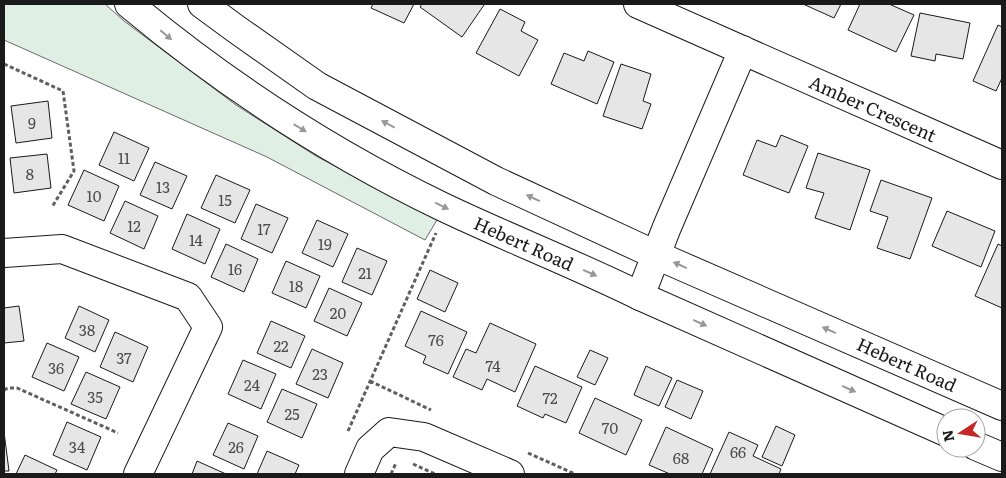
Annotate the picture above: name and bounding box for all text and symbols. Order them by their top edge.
one-way arrow [160,29,172,41]
street label: Amber Crescent [805,68,942,148]
house number: 9 [28,111,36,134]
one-way arrow [381,120,395,128]
one-way arrow [293,123,306,132]
house number: 11 [118,146,130,169]
house number: 8 [26,162,34,185]
house number: 13 [156,175,170,198]
house number: 10 [87,184,102,207]
house number: 15 [218,188,232,211]
one-way arrow [526,194,540,202]
one-way arrow [435,202,449,210]
street label: Hebert Road [470,209,578,277]
house number: 12 [127,214,141,237]
house number: 17 [257,217,271,240]
house number: 14 [189,228,203,251]
house number: 19 [318,232,332,255]
house number: 16 [228,257,242,280]
house number: 21 [358,261,372,284]
one-way arrow [673,261,687,269]
one-way arrow [583,269,597,277]
house number: 18 [289,274,303,297]
house number: 20 [330,301,346,324]
house number: 38 [79,318,95,341]
one-way arrow [693,320,707,328]
one-way arrow [822,326,836,334]
house number: 76 [428,328,444,351]
street label: Hebert Road [853,330,961,398]
house number: 22 [273,334,289,357]
house number: 37 [116,346,132,369]
house number: 74 [486,354,500,377]
house number: 36 [48,356,64,379]
house number: 23 [312,362,328,385]
house number: 24 [244,373,260,396]
house number: 35 [87,385,103,408]
house number: 72 [542,386,558,409]
one-way arrow [842,386,856,394]
house number: 25 [284,402,300,425]
north arrow [936,408,986,458]
house number: 70 [602,416,618,439]
text: N [936,428,958,444]
house number: 34 [69,435,85,458]
house number: 26 [228,435,244,458]
house number: 66 [730,440,746,463]
house number: 68 [673,446,689,469]

